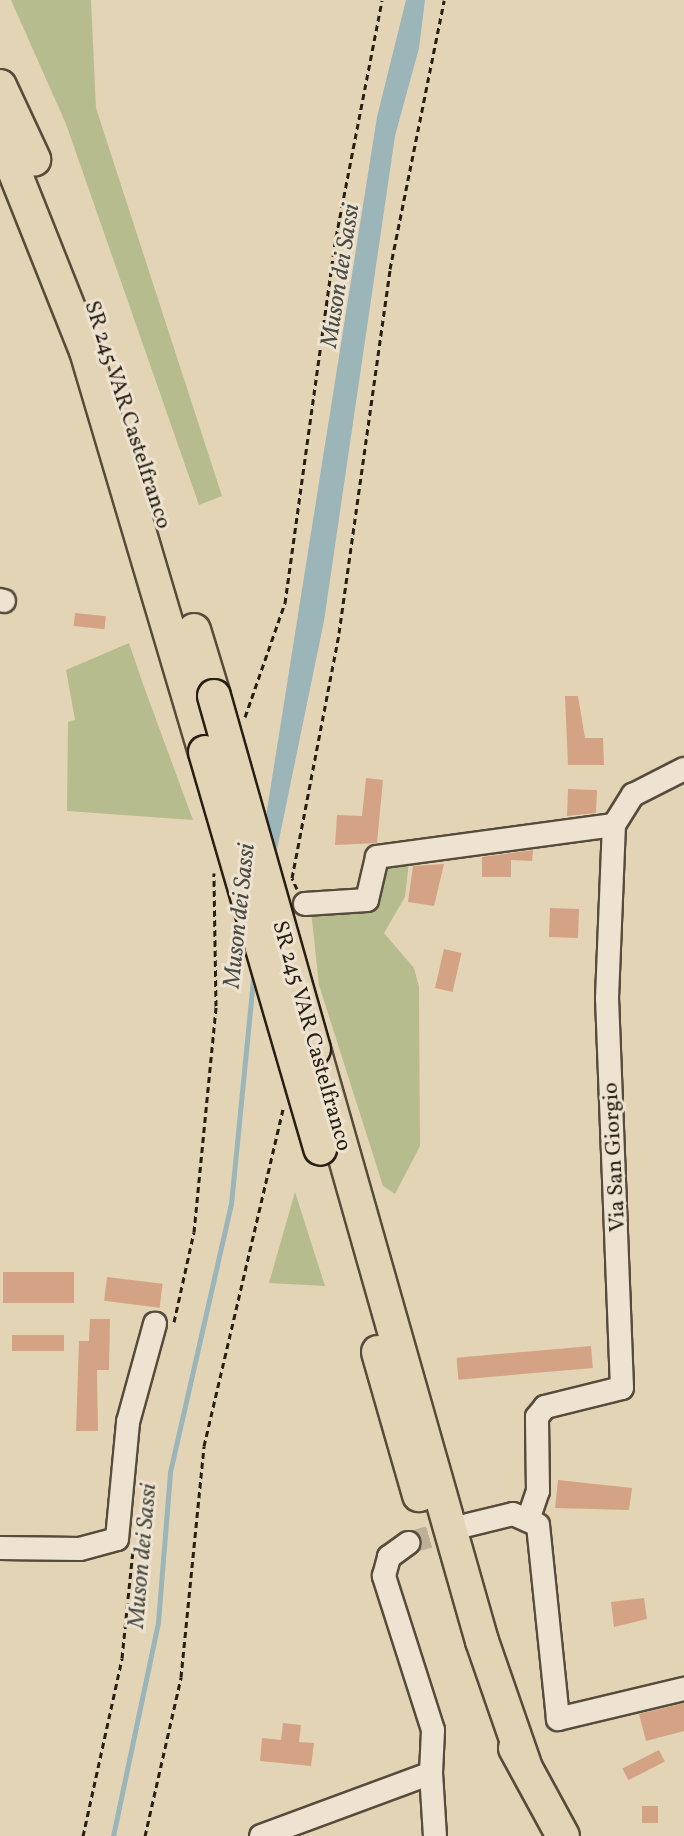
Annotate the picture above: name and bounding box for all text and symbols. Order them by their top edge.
water label: Muson dei Sassi [316,202,368,350]
street label: SR 245 VAR Castelfranco [78,297,176,533]
water label: Muson dei Sassi [219,842,263,990]
street label: SR 245 VAR Castelfranco [265,918,357,1154]
street label: Via San Giorgio [598,1082,632,1232]
water label: Muson dei Sassi [123,1482,165,1630]

